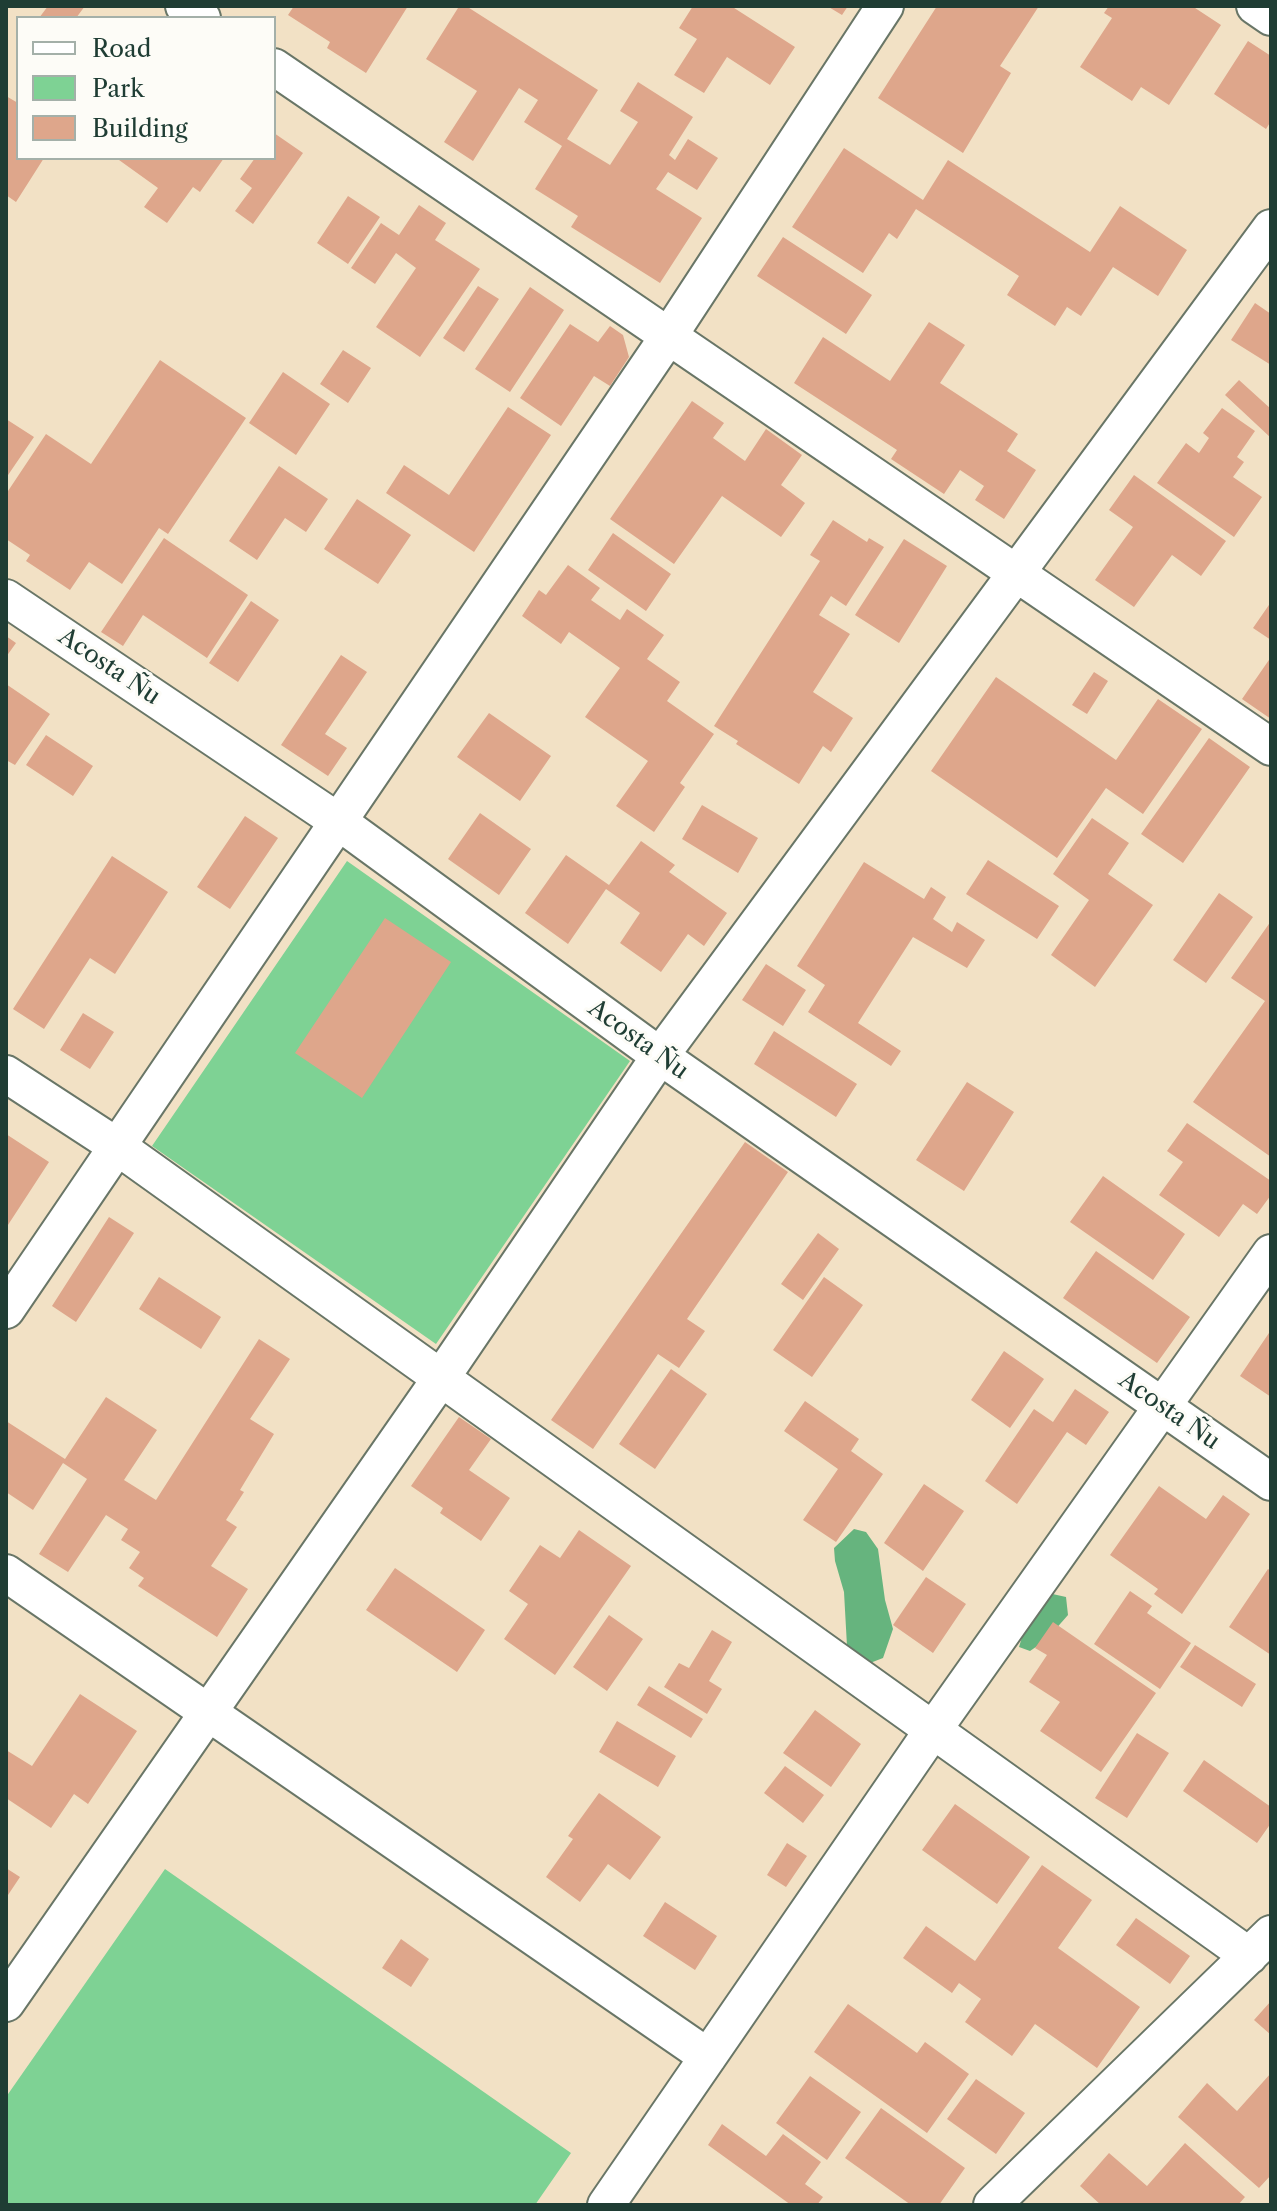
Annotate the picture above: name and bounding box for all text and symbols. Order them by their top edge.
legend [16,16,276,160]
text: Road [92,34,151,63]
text: Park [92,74,144,103]
text: Building [92,114,188,143]
street label: Acosta Ñu [53,622,165,712]
street label: Acosta Ñu [582,994,694,1086]
street label: Acosta Ñu [1113,1366,1225,1456]

